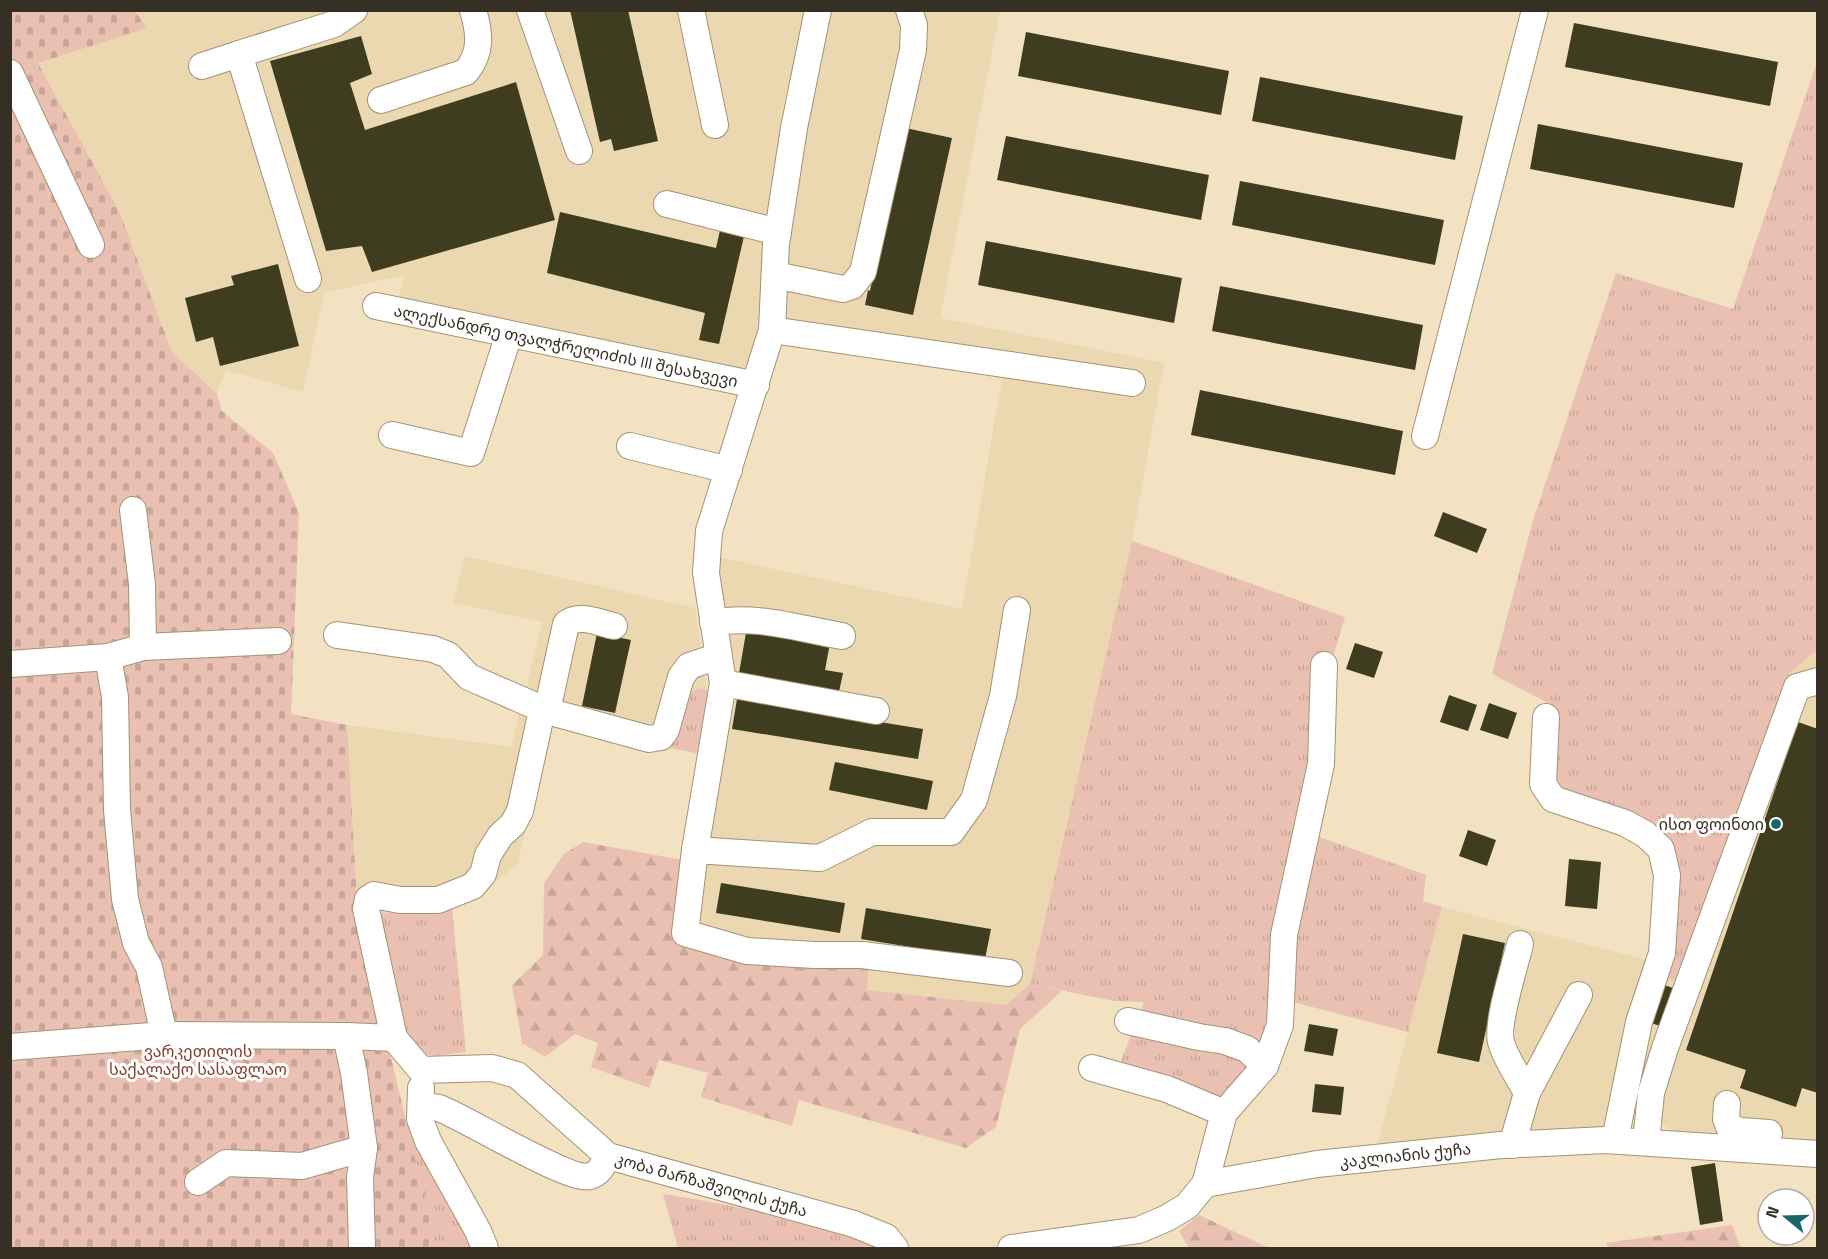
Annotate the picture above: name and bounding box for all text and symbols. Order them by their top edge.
street label: ალექსანდრე თვალჭრელიძის III შესახვევი [392,298,740,393]
place label: ისთ ფოინთი [1659,812,1764,836]
marker: ისთ ფოინთი [1769,817,1783,831]
park label: ვარკეთილის საქალაქო სასაფლაო [109,1039,287,1081]
street label: კაკლიანის ქუჩა [1338,1136,1472,1174]
street label: კობა მარზაშვილის ქუჩა [612,1147,810,1223]
north arrow [1756,1187,1816,1247]
text: N [1759,1203,1785,1221]

